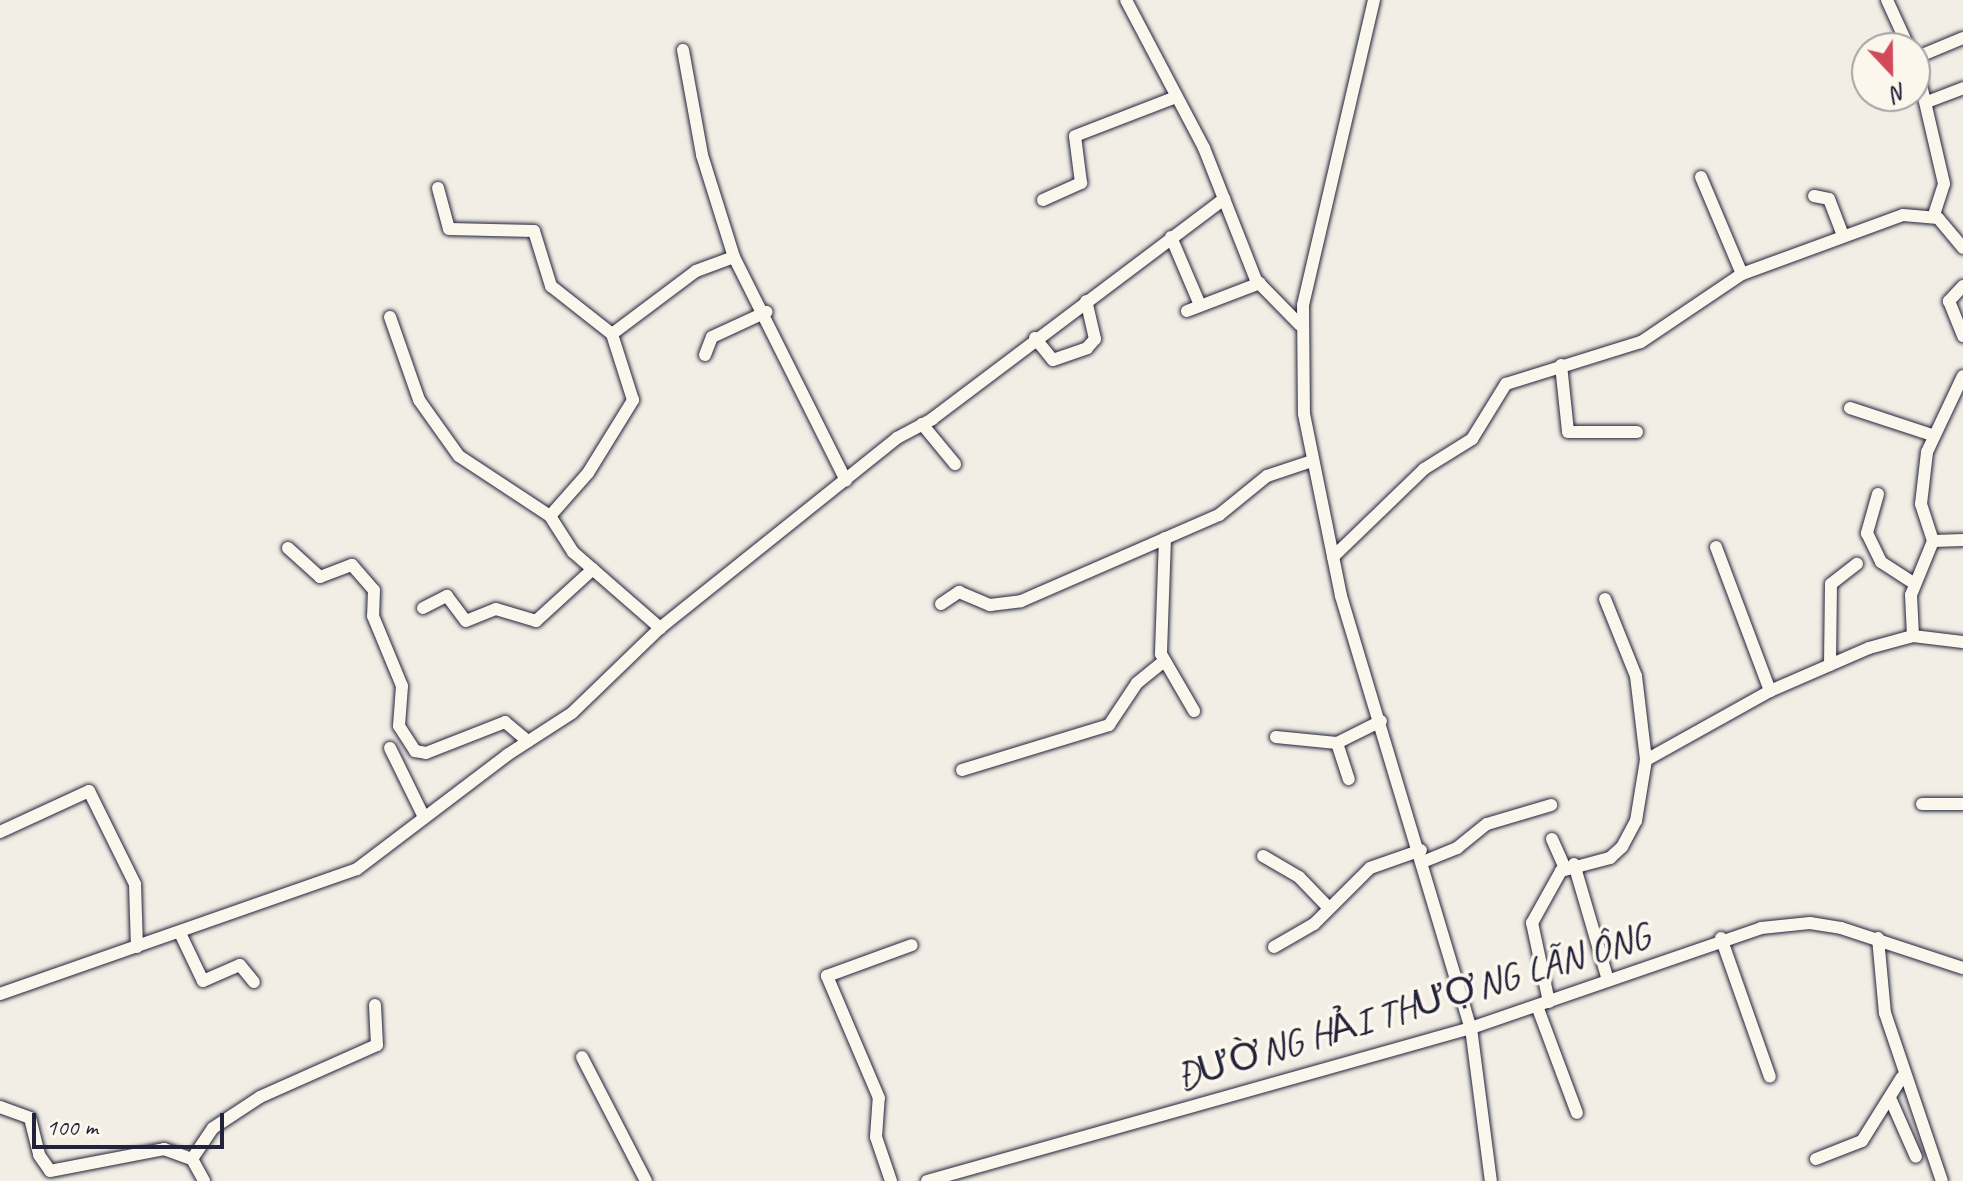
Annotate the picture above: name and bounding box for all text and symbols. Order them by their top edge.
north arrow [1851,32,1931,112]
text: N [1888,77,1911,108]
street label: ĐƯỜNG HẢI THƯỢNG LÃN ÔNG [1171,912,1655,1100]
scale bar [36,1097,228,1147]
text: 100 m [46,1112,98,1142]

